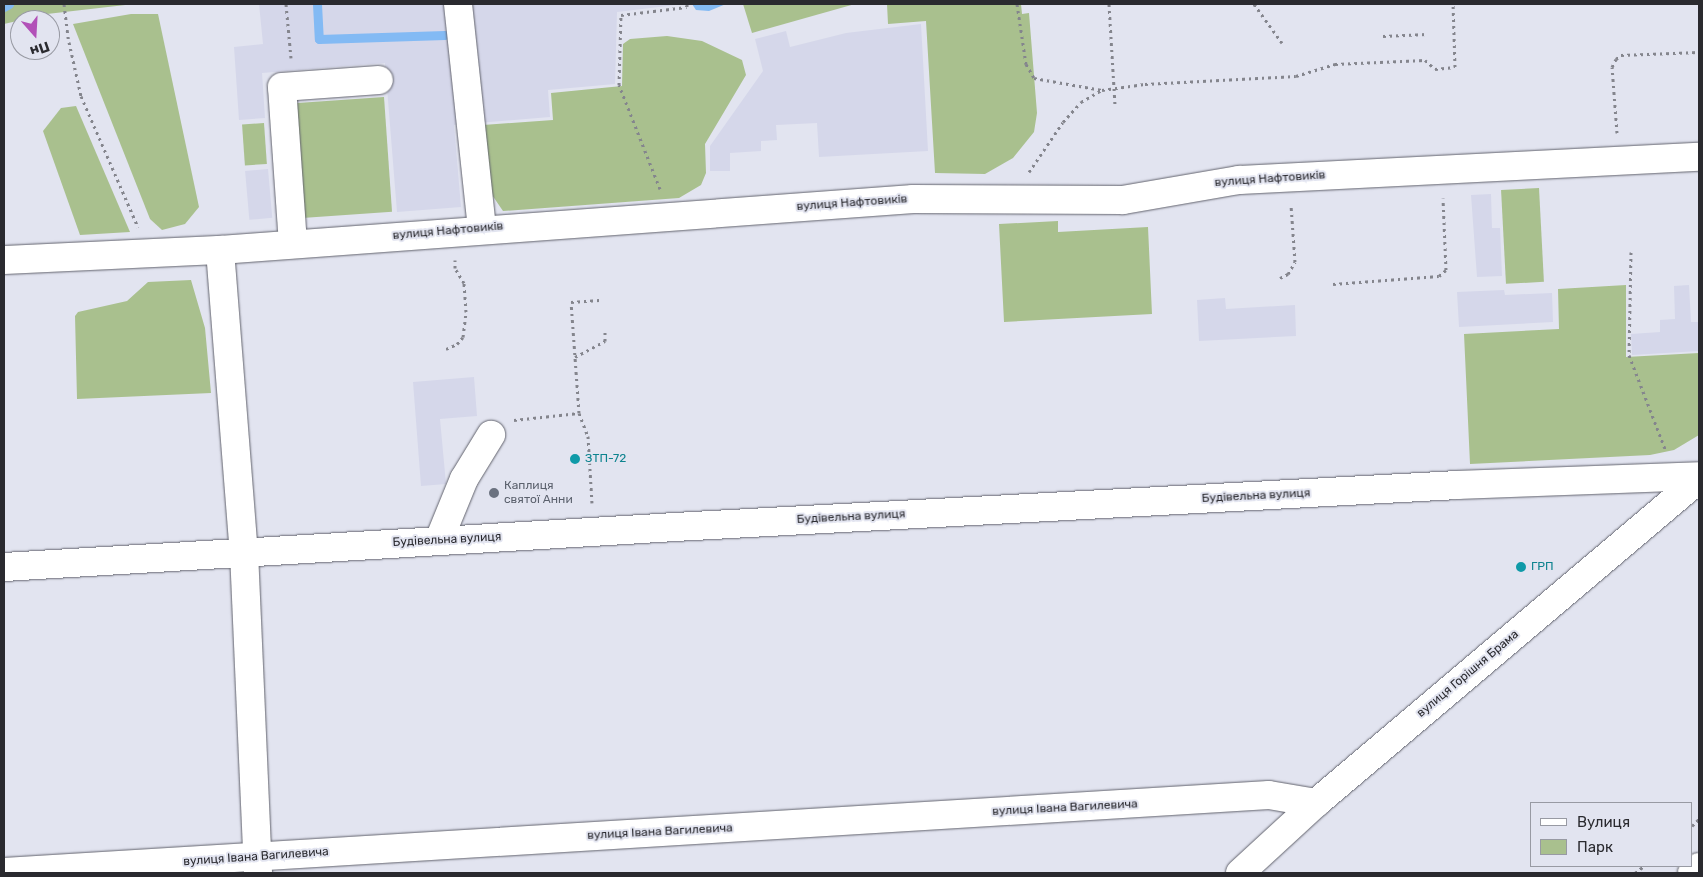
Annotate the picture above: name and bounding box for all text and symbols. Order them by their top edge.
north arrow [10,10,60,60]
text: Пн [28,38,52,60]
street label: вулиця Нафтовиків [1214,168,1326,190]
street label: вулиця Нафтовиків [796,192,908,214]
street label: вулиця Нафтовиків [392,219,504,243]
place label: ЗТП-72 [585,452,626,466]
marker: ЗТП-72 [569,453,581,465]
place label: Каплиця святої Анни [504,479,573,507]
street label: Будівельна вулиця [1201,486,1311,506]
marker: Каплиця святої Анни [488,487,500,499]
street label: Будівельна вулиця [796,507,906,527]
street label: Будівельна вулиця [392,530,502,550]
place label: ГРП [1531,560,1554,574]
marker: ГРП [1515,561,1527,573]
street label: вулиця Горішня Брама [1414,627,1522,721]
street label: вулиця Івана Вагилевича [992,797,1138,819]
legend [1530,802,1693,867]
text: Вулиця [1577,813,1630,831]
street label: вулиця Івана Вагилевича [587,821,733,843]
text: Парк [1577,838,1613,856]
street label: вулиця Івана Вагилевича [183,845,329,869]

